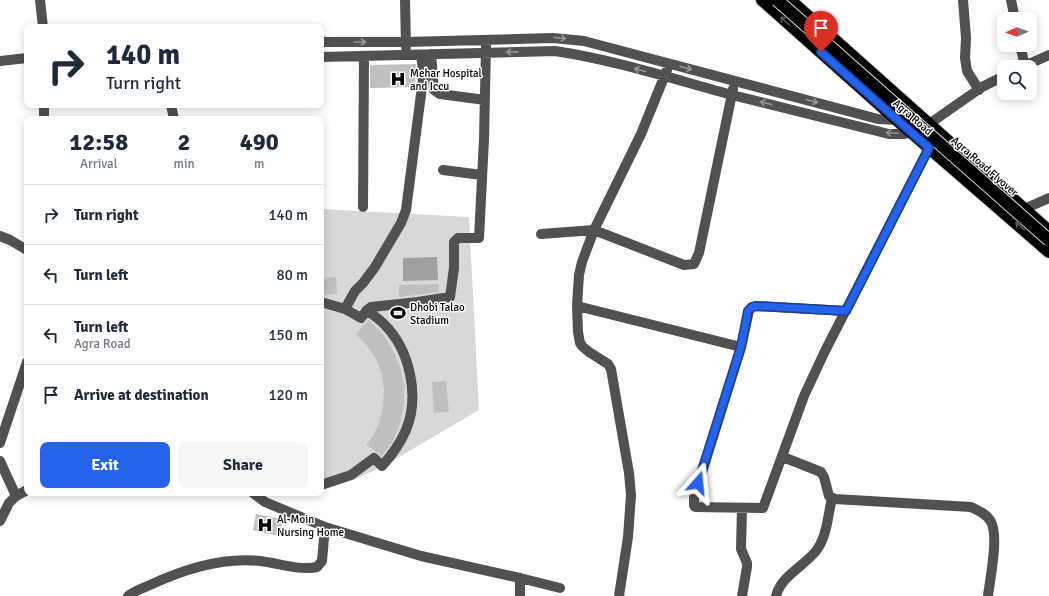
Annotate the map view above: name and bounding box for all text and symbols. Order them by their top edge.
pin [804,11,838,52]
north arrow [997,12,1037,52]
map controls [997,12,1037,100]
one-way arrow [780,16,790,25]
icon: arrive [810,17,832,39]
one-way arrow [553,35,566,42]
text: 140 m [106,38,180,72]
one-way arrow [353,38,366,46]
icon: right [40,40,92,92]
one-way arrow [506,48,519,56]
button: search [997,60,1037,100]
one-way arrow [634,65,647,73]
one-way arrow [679,65,692,72]
place label: Mehar Hospital and Iccu [410,67,482,93]
hospital icon: Mehar Hospital and Iccu [389,70,407,88]
text: Turn right [106,72,181,94]
street label: Agra Road [890,97,935,138]
one-way arrow [805,98,818,105]
one-way arrow [760,99,773,107]
text: 12:58 [69,127,128,157]
text: 2 [178,127,190,157]
text: 490 [240,127,279,157]
one-way arrow [886,130,899,137]
street label: Agra Road Flyover [949,134,1021,199]
text: Arrival [80,156,117,172]
text: min [174,156,195,172]
text: m [254,156,264,172]
icon: right [40,204,62,226]
text: Turn right [74,206,139,224]
text: 140 m [268,206,308,224]
one-way arrow [1014,222,1025,231]
icon: left [40,264,62,286]
text: Turn left [74,266,128,284]
text: 80 m [277,266,308,284]
place label: Dhobi Talao Stadium [410,301,465,327]
sports icon: Dhobi Talao Stadium [389,304,407,322]
text: Turn left [74,318,128,336]
icon: left [40,324,62,346]
text: 150 m [268,326,308,344]
text: Agra Road [74,336,131,352]
icon: arrive [40,384,62,406]
text: Arrive at destination [74,386,209,404]
text: 120 m [268,386,308,404]
button: Exit [40,442,170,488]
button: Share [178,442,308,488]
position arrow [677,462,719,504]
place label: Al-Moin Nursing Home [277,513,344,539]
hospital icon: Al-Moin Nursing Home [256,516,274,534]

